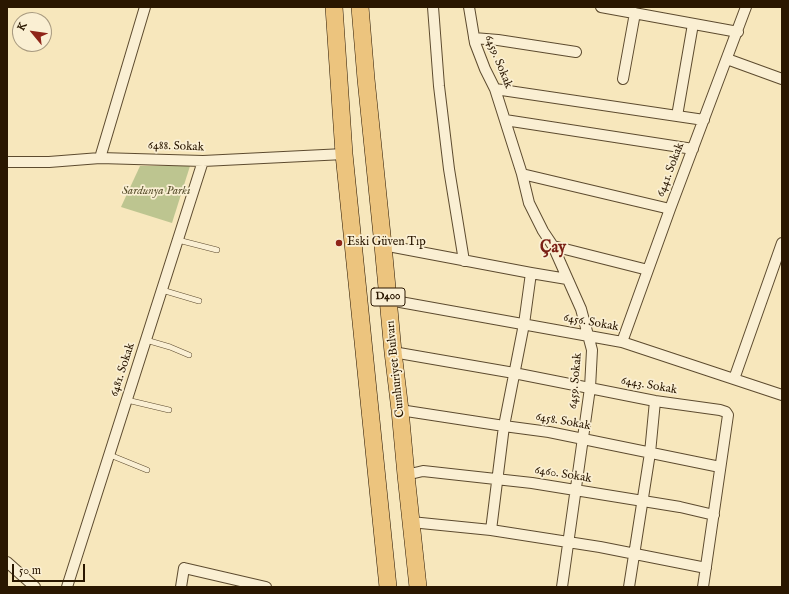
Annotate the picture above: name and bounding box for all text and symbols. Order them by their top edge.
north arrow [12,12,52,52]
text: K [14,20,30,34]
street label: 6459. Sokak [481,33,515,91]
street label: 6488. Sokak [148,139,204,155]
street label: 6441. Sokak [654,141,688,199]
park label: Sardunya Parkı [122,185,190,199]
place label: Eski Güven Tıp [347,236,426,250]
marker: Eski Güven Tıp [334,238,344,248]
district label: Çay [540,239,566,259]
road number: D400 [371,288,405,306]
street label: 6456. Sokak [562,311,620,335]
street label: Cumhuriyet Bulvarı [384,320,408,418]
street label: 6481. Sokak [108,341,138,399]
street label: 6459. Sokak [566,352,586,410]
street label: 6443. Sokak [620,374,678,398]
street label: 6458. Sokak [534,410,592,434]
street label: 6460. Sokak [533,463,593,487]
scale bar [14,556,87,582]
text: 50 m [19,563,41,578]

